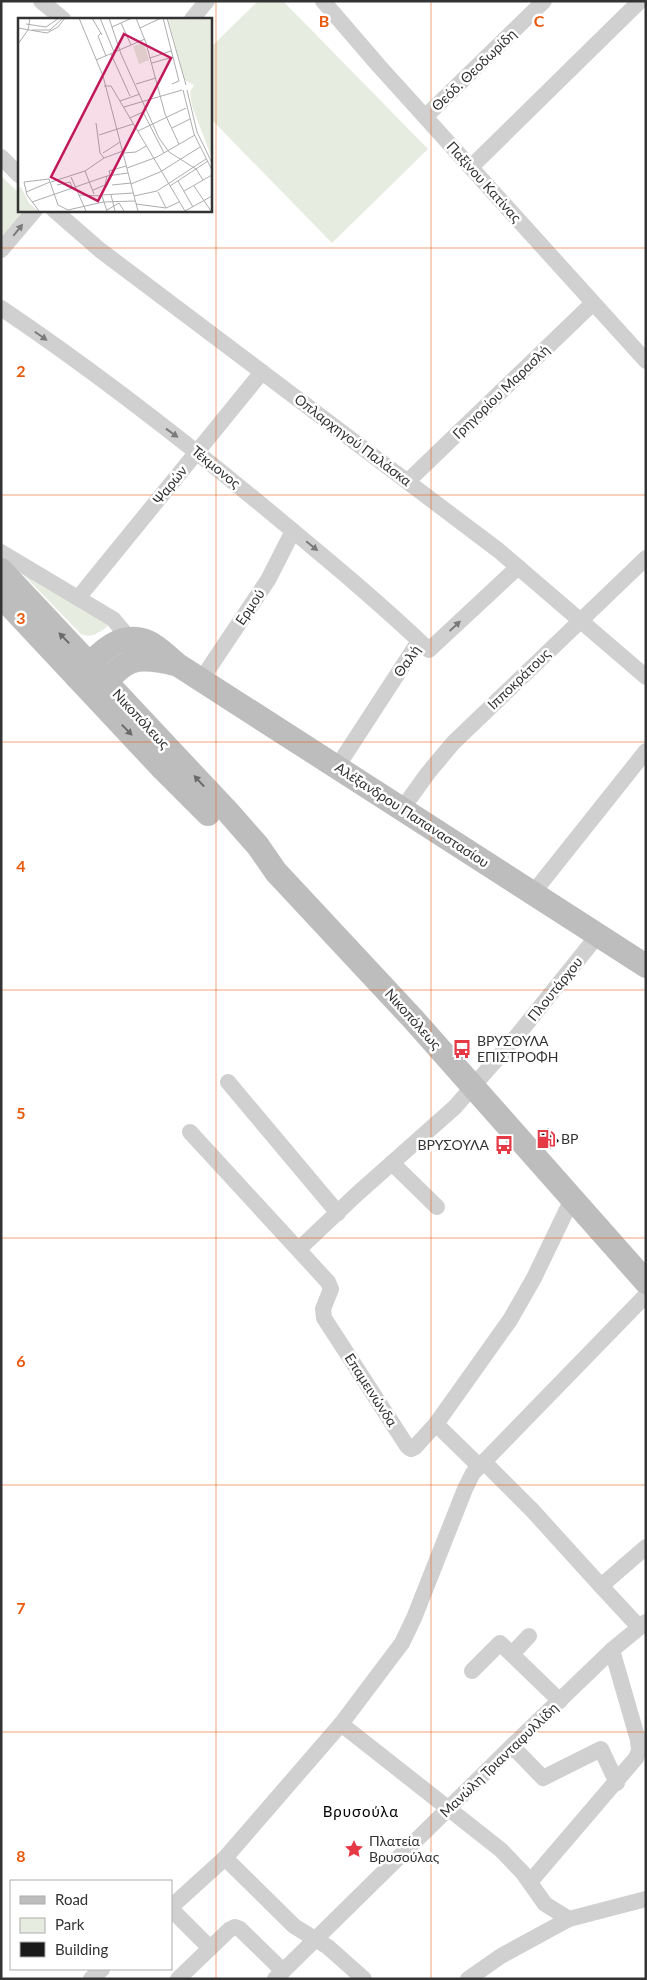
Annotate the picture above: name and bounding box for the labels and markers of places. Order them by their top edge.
place label: ΒΡΥΣΟΥΛΑ ΕΠΙΣΤΡΟΦΗ [477,1032,558,1065]
bus stop icon: ΒΡΥΣΟΥΛΑ ΕΠΙΣΤΡΟΦΗ [451,1038,473,1060]
fuel station icon: BP [535,1128,557,1150]
place label: BP [561,1130,578,1147]
bus stop icon: ΒΡΥΣΟΥΛΑ [493,1134,515,1156]
place label: ΒΡΥΣΟΥΛΑ [417,1136,490,1153]
place label: Πλατεία Βρυσούλας [369,1832,440,1865]
place icon: Πλατεία Βρυσούλας [343,1838,365,1860]

